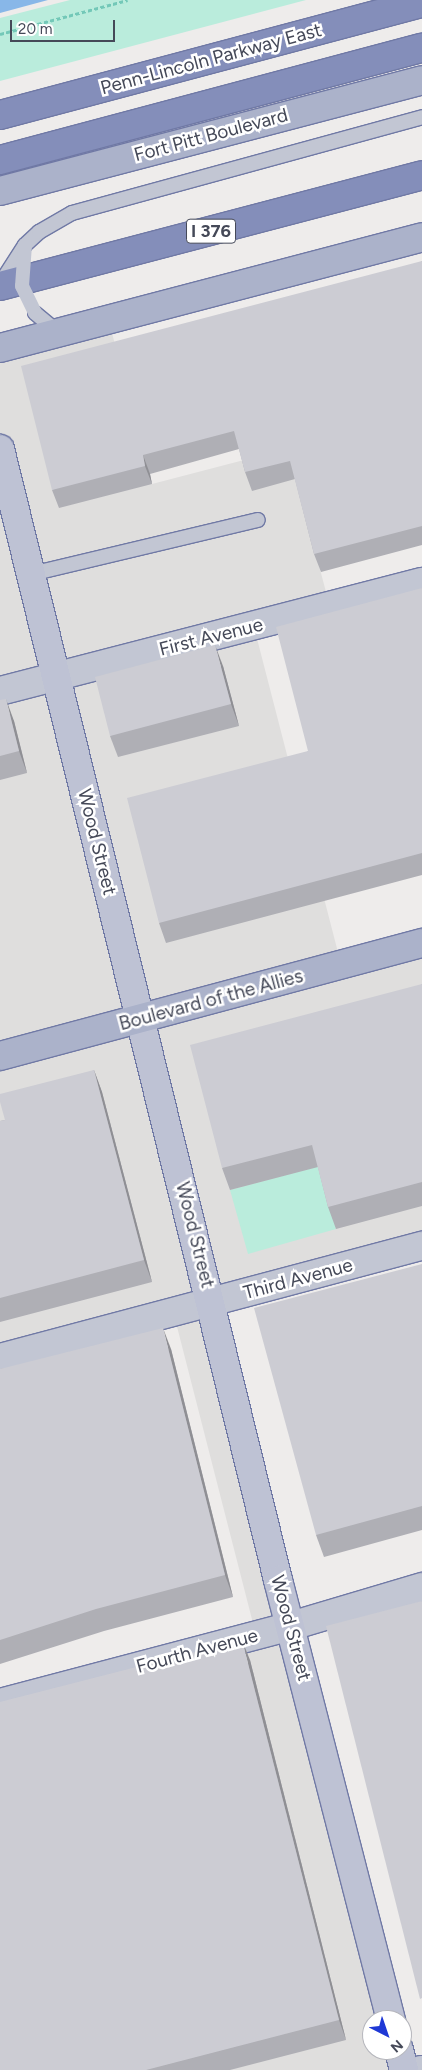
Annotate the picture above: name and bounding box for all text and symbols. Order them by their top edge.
scale bar [12,10,118,42]
street label: Penn-Lincoln Parkway East [98,18,324,100]
text: 20 m [18,20,52,38]
street label: Fort Pitt Boulevard [132,103,290,167]
road number: I 376 [186,216,236,247]
street label: First Avenue [157,613,265,661]
street label: Wood Street [73,787,121,897]
street label: Boulevard of the Allies [116,964,306,1036]
street label: Wood Street [171,1180,219,1290]
street label: Third Avenue [241,1253,355,1305]
street label: Wood Street [266,1573,316,1683]
street label: Fourth Avenue [134,1624,260,1678]
north arrow [362,2010,412,2060]
text: N [387,2036,406,2056]

